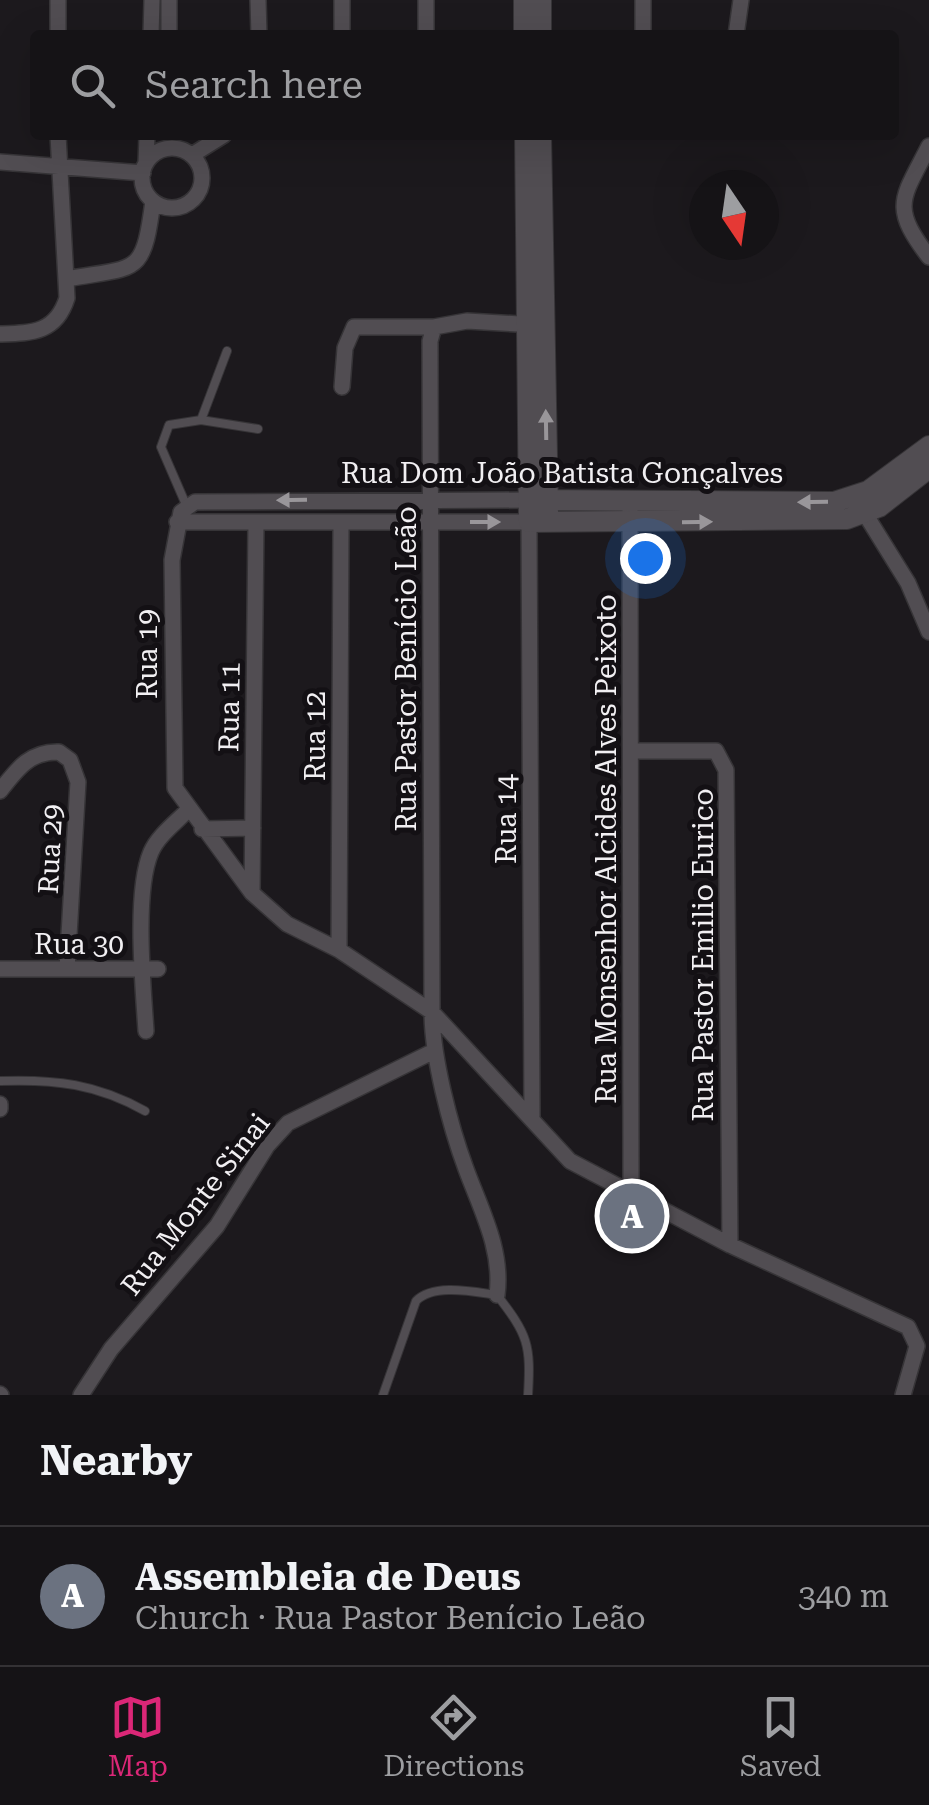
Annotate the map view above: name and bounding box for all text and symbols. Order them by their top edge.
search box [30,30,899,140]
icon: search [65,58,120,113]
text: Search here [145,63,363,107]
north arrow [689,170,779,260]
one-way arrow [538,408,554,440]
street label: Rua Dom João Batista Gonçalves [341,457,783,490]
one-way arrow [275,492,307,508]
one-way arrow [796,494,828,510]
street label: Rua Pastor Benício Leão [390,506,423,832]
one-way arrow [469,514,501,530]
one-way arrow [681,514,713,530]
your location [620,533,671,584]
street label: Rua Monsenhor Alcides Alves Peixoto [590,594,623,1104]
street label: Rua 19 [131,609,164,699]
street label: Rua 11 [212,662,247,752]
street label: Rua 12 [299,691,332,781]
street label: Rua 14 [490,774,523,864]
street label: Rua Pastor Emilio Eurico [687,788,720,1122]
street label: Rua 29 [32,803,69,895]
street label: Rua 30 [34,928,124,961]
street label: Rua Monte Sinai [114,1107,277,1302]
pin: A [600,1178,664,1254]
text: Nearby [40,1436,192,1485]
text: Assembleia de Deus [135,1555,521,1599]
text: A [61,1577,84,1615]
text: 340 m [798,1577,889,1615]
text: Church · Rua Pastor Benício Leão [135,1599,646,1637]
tab: Map [108,1690,168,1783]
tab: Directions [383,1690,524,1783]
tab: Saved [740,1690,821,1783]

